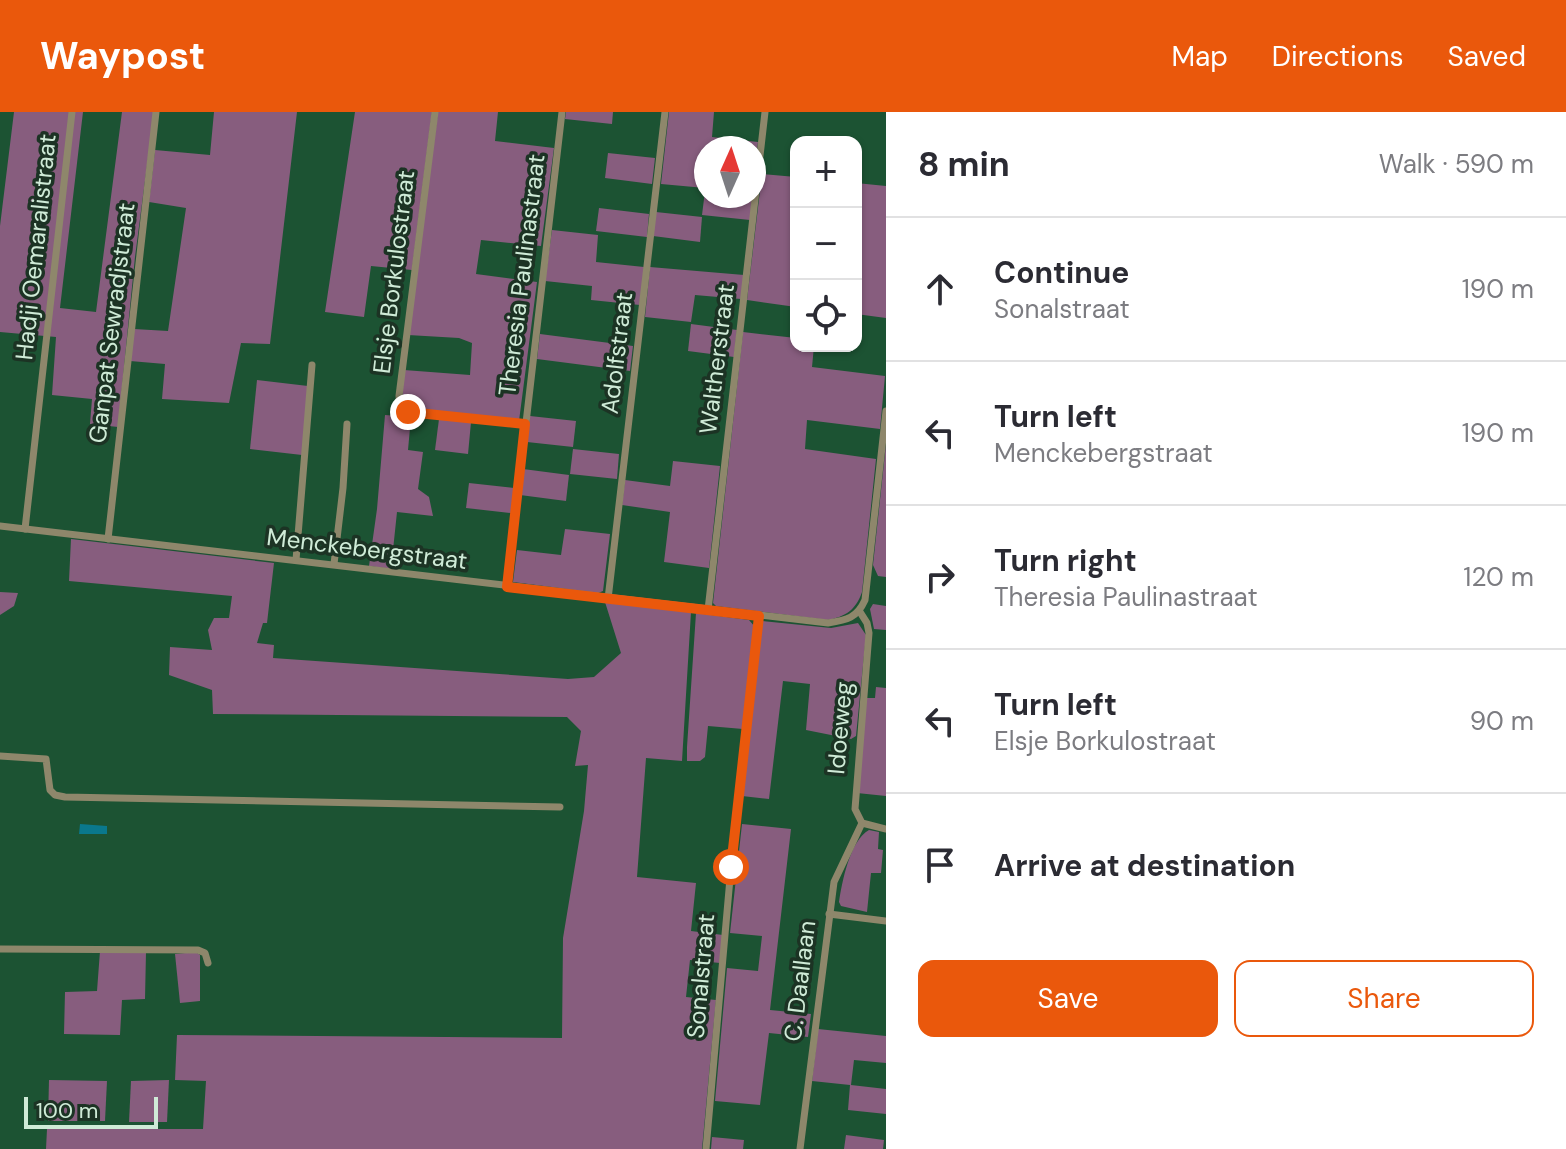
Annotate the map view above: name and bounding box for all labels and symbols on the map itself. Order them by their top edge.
street label: Hadji Oemaralistraat [8,132,63,362]
north arrow [694,136,766,208]
street label: Theresia Paulinastraat [491,152,552,398]
street label: Elsje Borkulostraat [366,168,421,375]
street label: Ganpat Sewradjstraat [81,201,142,445]
street label: Waltherstraat [692,282,741,436]
street label: Adolfstraat [594,290,639,416]
route end [390,394,426,430]
street label: Menckebergstraat [265,521,469,576]
street label: Idoeweg [820,680,859,776]
route start [713,849,749,885]
street label: Sonalstraat [680,912,721,1040]
street label: C. Daallaan [777,919,822,1043]
scale bar [24,1093,158,1129]

